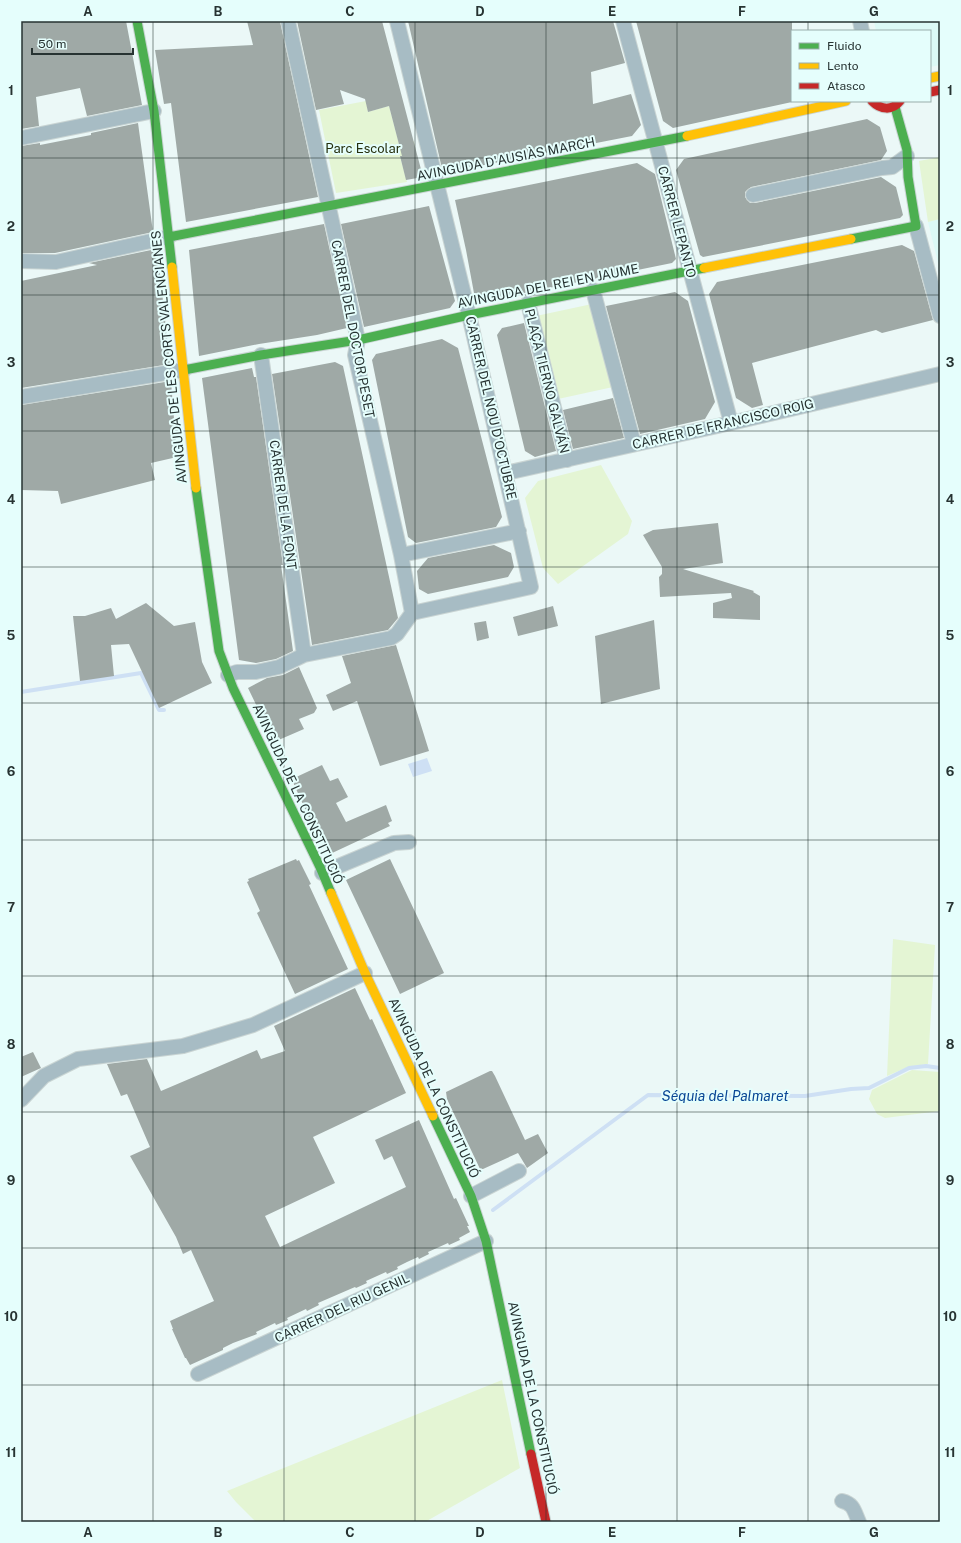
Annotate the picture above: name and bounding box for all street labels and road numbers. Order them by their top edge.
street label: AVINGUDA D'AUSIÀS MARCH [415,133,596,184]
street label: CARRER LEPANTO [655,164,699,280]
street label: AVINGUDA DE LES CORTS VALENCIANES [148,230,190,484]
street label: CARRER DEL DOCTOR PESET [328,239,378,420]
street label: AVINGUDA DEL REI EN JAUME [456,261,640,311]
street label: PLAÇA TIERNO GALVÁN [522,307,573,455]
street label: CARRER DEL NOU D'OCTUBRE [463,315,519,501]
street label: CARRER DE FRANCISCO ROIG [631,396,815,452]
street label: CARRER DE LA FONT [266,439,300,571]
street label: AVINGUDA DE LA CONSTITUCIÓ [250,701,347,887]
street label: AVINGUDA DE LA CONSTITUCIÓ [386,995,483,1181]
street label: CARRER DEL RIU GENIL [272,1270,412,1346]
street label: AVINGUDA DE LA CONSTITUCIÓ [505,1300,562,1496]

